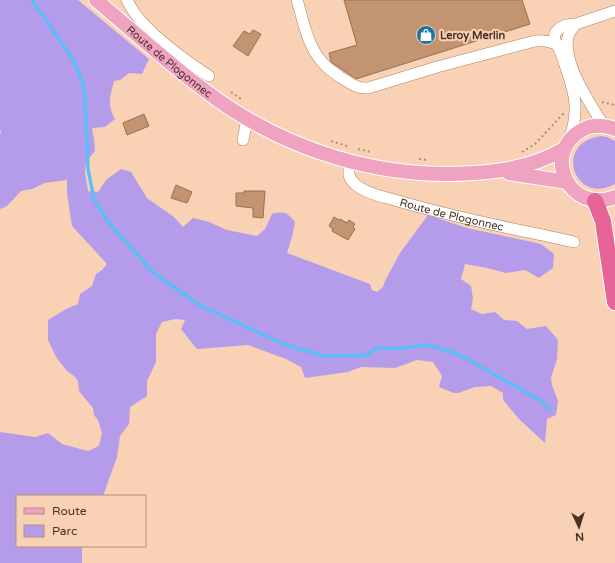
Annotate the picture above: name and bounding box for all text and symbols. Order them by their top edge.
street label: Route de Plogonnec [124,23,215,101]
shop icon: Leroy Merlin [415,24,437,46]
place label: Leroy Merlin [440,29,505,43]
street label: Route de Plogonnec [398,196,505,234]
legend [16,495,146,547]
text: Route [52,504,87,518]
north arrow [559,507,599,547]
text: Parc [52,524,77,538]
text: N [575,530,585,543]

